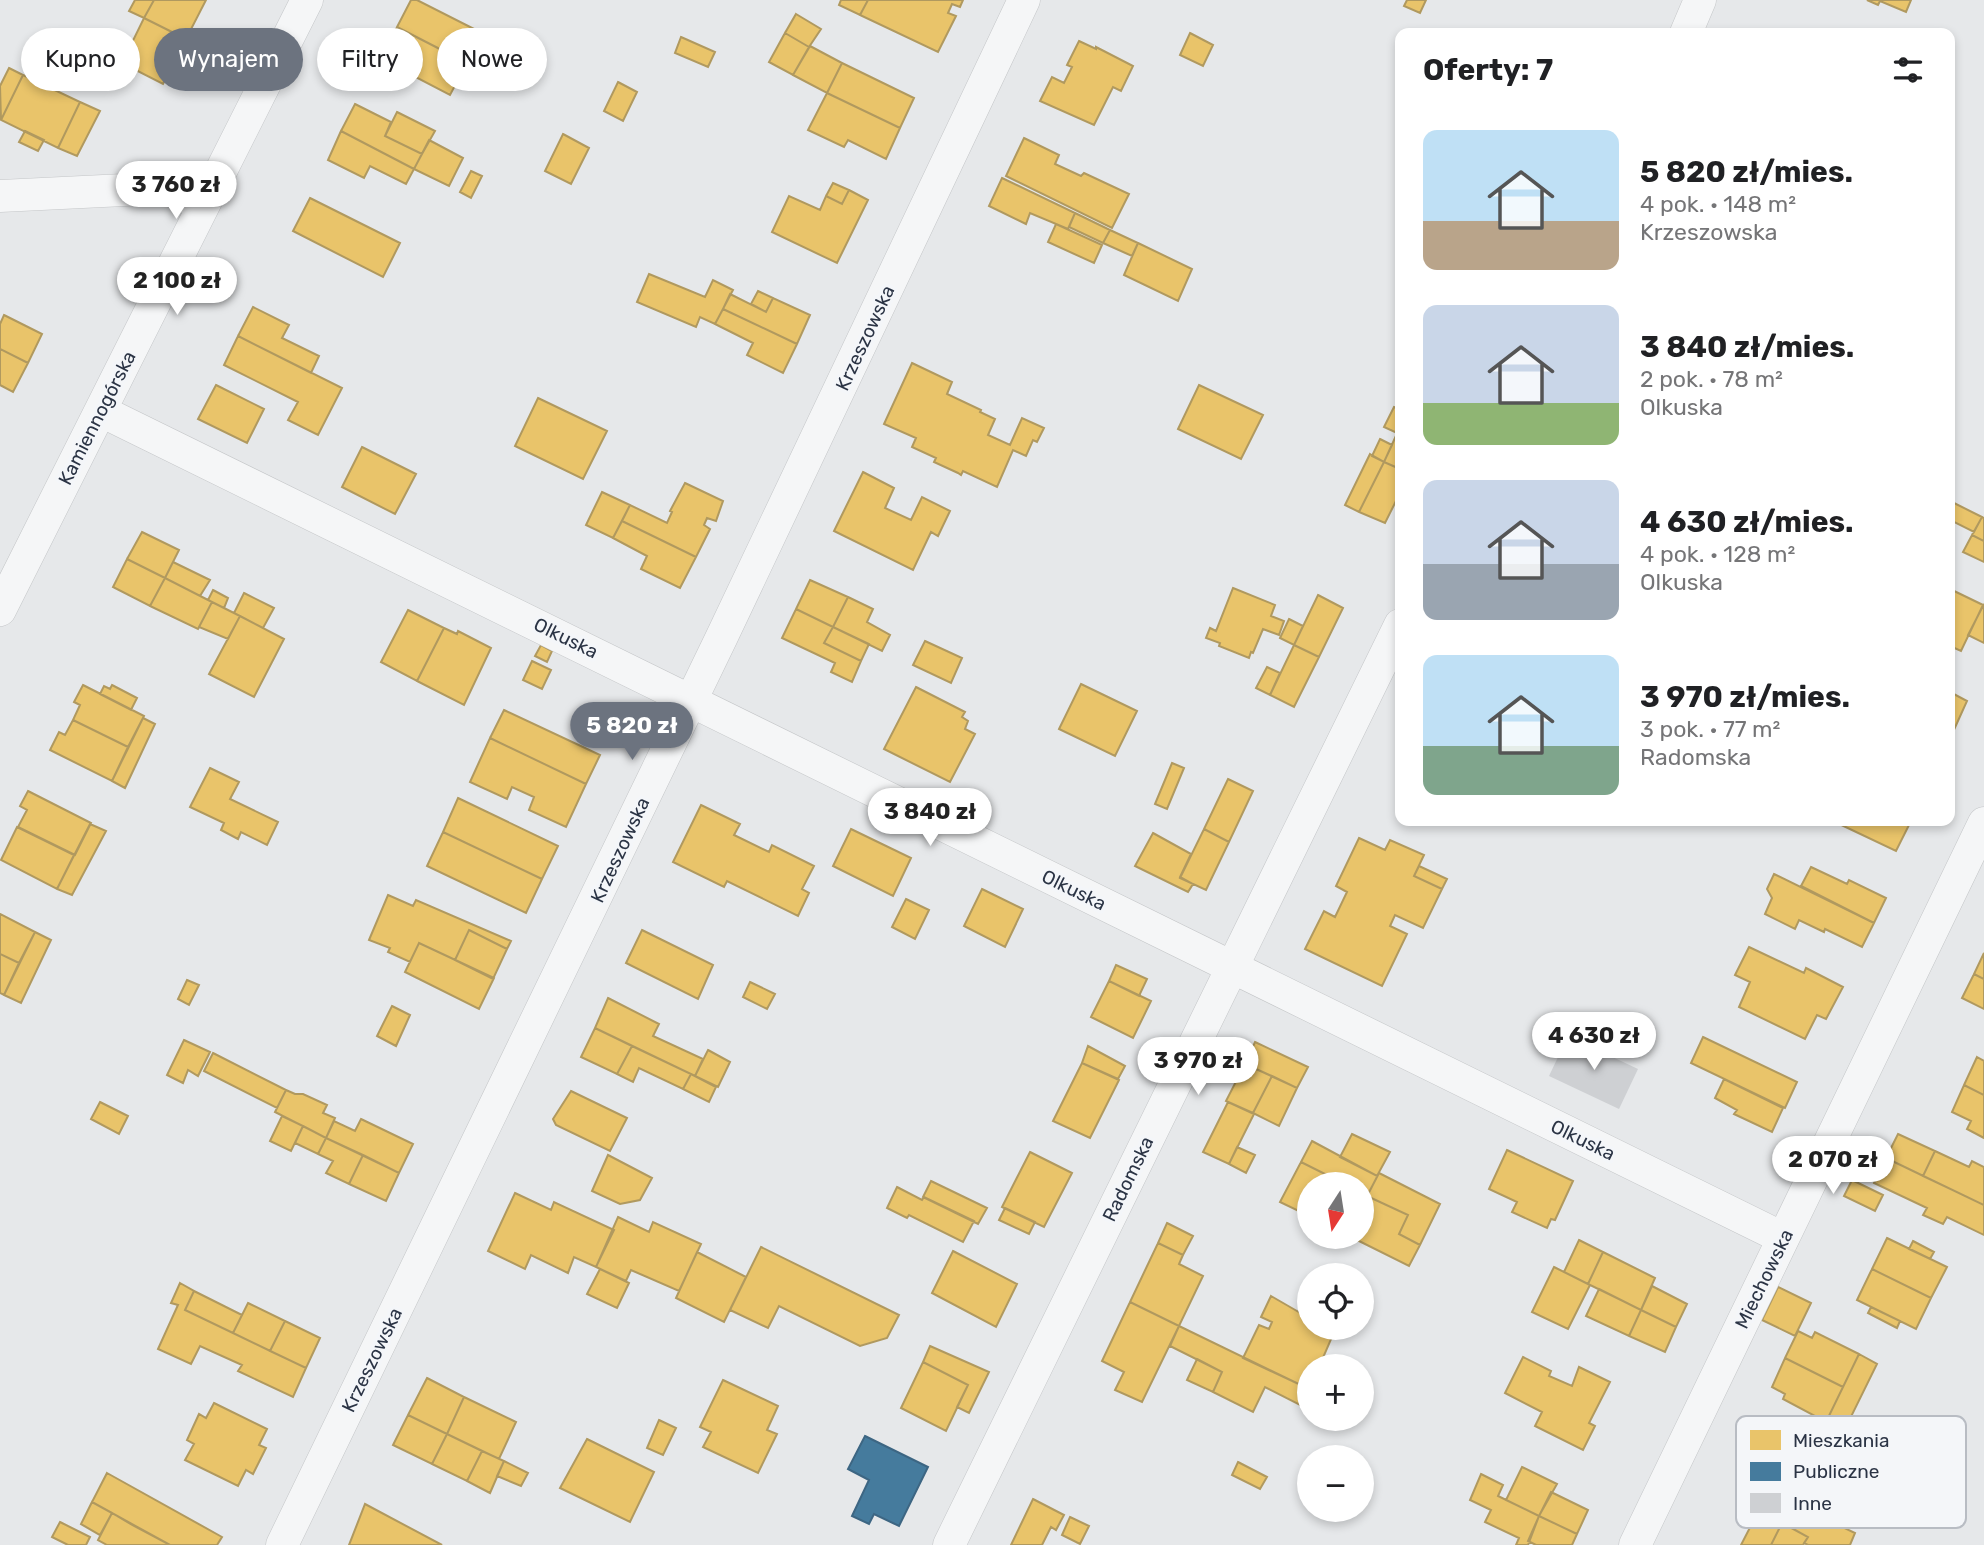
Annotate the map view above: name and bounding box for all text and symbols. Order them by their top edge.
chip: Kupno [21,28,140,91]
chip: Wynajem [154,28,303,91]
chip: Filtry [317,28,423,91]
chip: Nowe [437,28,547,91]
icon: filters [1889,51,1927,89]
text: Oferty: 7 [1423,52,1553,88]
text: 5 820 zł/mies. [1640,154,1853,190]
icon: home [1479,158,1563,242]
pin: 3 760 zł [104,162,248,221]
text: 3 760 zł [132,170,220,198]
text: 4 pok. · 148 m² [1640,190,1796,218]
text: Krzeszowska [1640,218,1777,246]
pin: 2 100 zł [105,258,249,317]
text: 2 100 zł [133,266,221,294]
street label: Krzeszowska [831,282,899,394]
text: 3 840 zł/mies. [1640,329,1854,365]
icon: home [1479,333,1563,417]
street label: Kamiennogórska [53,347,141,489]
text: 2 pok. · 78 m² [1640,365,1783,393]
text: Olkuska [1640,393,1723,421]
text: 4 630 zł/mies. [1640,504,1854,540]
icon: home [1479,508,1563,592]
text: 4 pok. · 128 m² [1640,540,1795,568]
text: Olkuska [1640,568,1723,596]
street label: Olkuska [530,613,602,663]
text: 3 970 zł/mies. [1640,679,1850,715]
icon: home [1479,683,1563,767]
pin: 5 820 zł [560,702,704,762]
text: 5 820 zł [586,711,678,739]
text: 3 pok. · 77 m² [1640,715,1780,743]
text: Radomska [1640,743,1751,771]
pin: 3 840 zł [858,788,1002,848]
street label: Krzeszowska [586,794,654,906]
text: 3 840 zł [884,797,976,825]
street label: Olkuska [1038,865,1110,915]
pin: 4 630 zł [1522,1012,1666,1072]
text: 4 630 zł [1548,1021,1640,1049]
pin: 3 970 zł [1126,1038,1270,1097]
text: 3 970 zł [1153,1046,1243,1074]
street label: Olkuska [1547,1115,1619,1165]
street label: Radomska [1098,1133,1158,1225]
pin: 2 070 zł [1761,1136,1905,1196]
text: 2 070 zł [1788,1145,1878,1173]
north arrow [1297,1172,1374,1250]
map controls [1297,1172,1374,1522]
street label: Miechowska [1730,1226,1798,1332]
button: locate [1297,1263,1374,1340]
street label: Krzeszowska [337,1304,407,1416]
button: + [1297,1354,1374,1431]
legend [1736,1416,1966,1528]
text: Mieszkania [1793,1429,1889,1452]
button: − [1297,1445,1374,1522]
text: Publiczne [1793,1460,1879,1483]
text: Inne [1793,1492,1832,1515]

